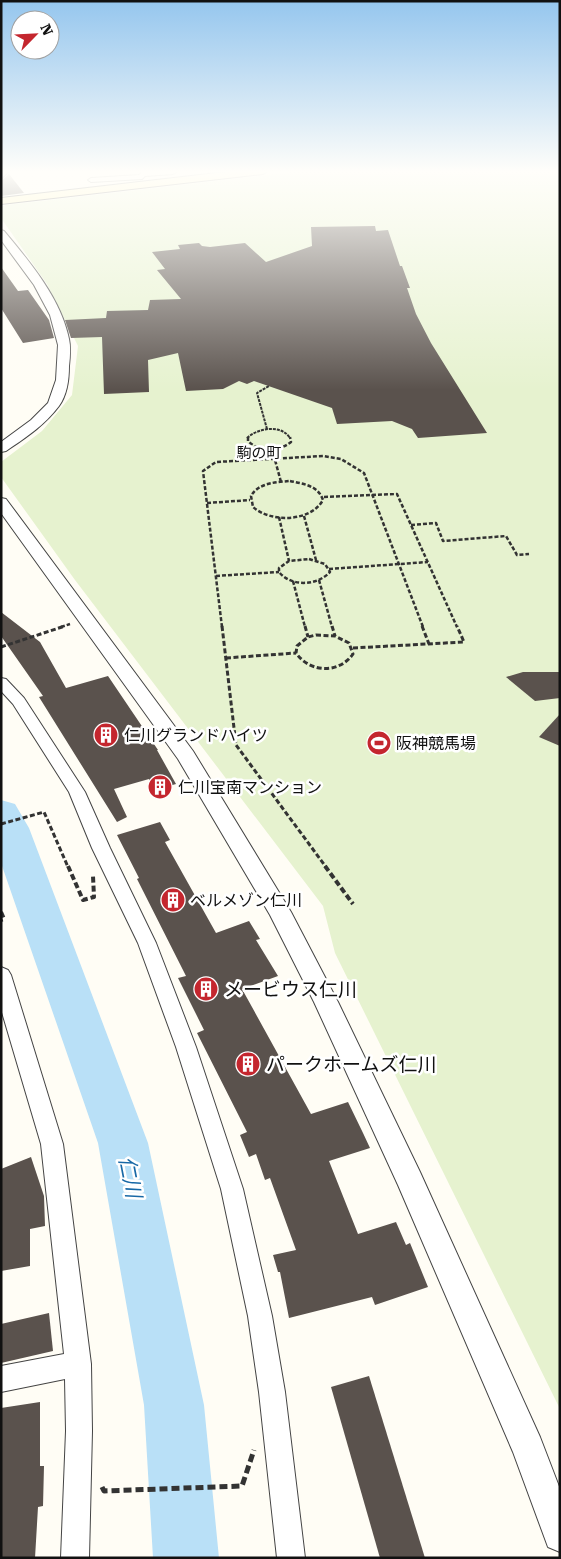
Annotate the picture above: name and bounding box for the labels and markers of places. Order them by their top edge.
building icon: 仁川グランドハイツ [93,722,119,748]
place label: 仁川グランドハイツ [124,726,268,745]
sports icon: 阪神競馬場 [366,730,392,756]
place label: 阪神競馬場 [396,734,476,753]
building icon: 仁川宝南マンション [147,774,173,800]
place label: 仁川宝南マンション [178,778,322,797]
building icon: ベルメゾン仁川 [160,887,186,913]
place label: ベルメゾン仁川 [190,891,302,910]
building icon: メービウス仁川 [193,976,219,1002]
place label: メービウス仁川 [224,978,357,1001]
building icon: パークホームズ仁川 [235,1051,261,1077]
place label: パークホームズ仁川 [266,1053,436,1076]

